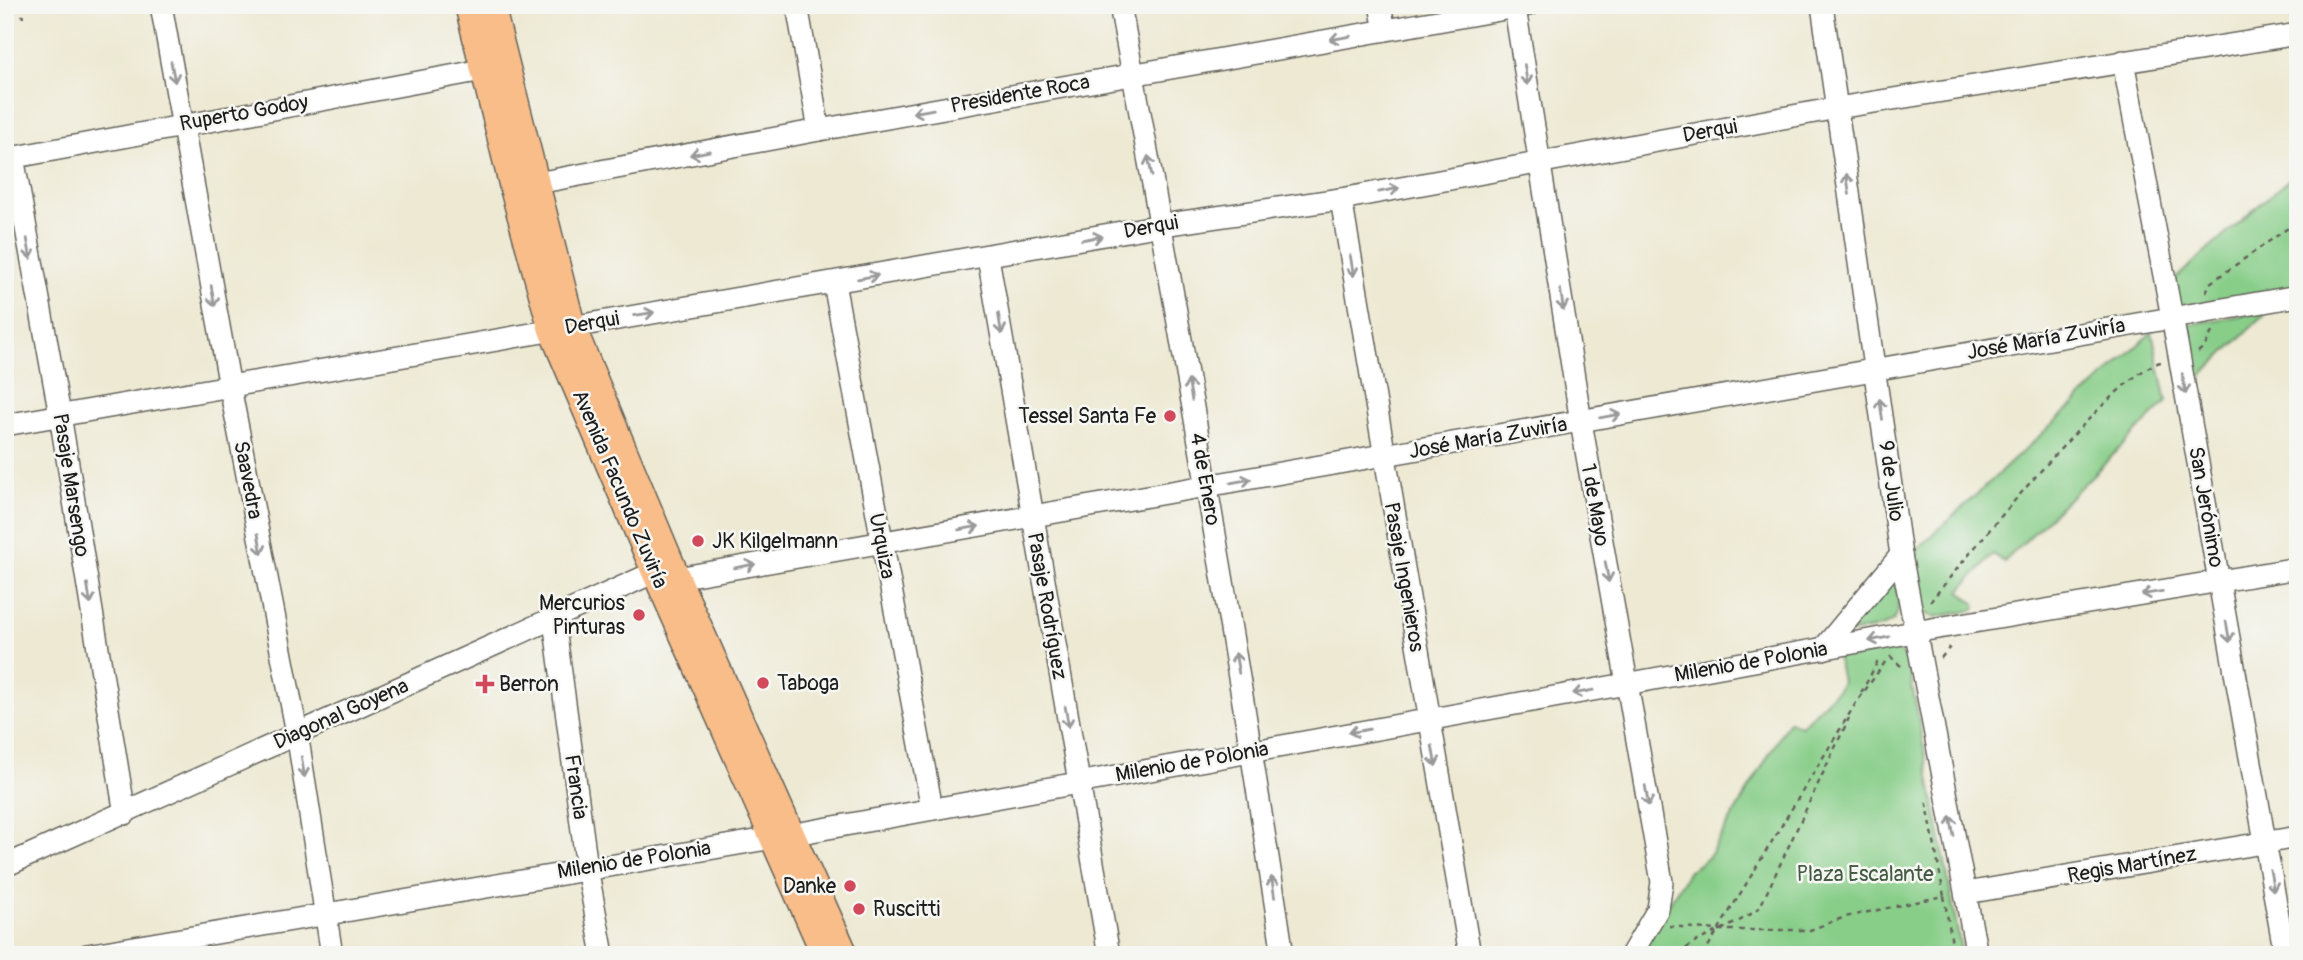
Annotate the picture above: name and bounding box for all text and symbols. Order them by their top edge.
one-way arrow [1329,32,1352,45]
one-way arrow [167,60,180,83]
one-way arrow [1520,63,1533,86]
street label: Presidente Roca [948,68,1092,120]
street label: Ruperto Godoy [178,88,310,138]
one-way arrow [912,105,935,118]
street label: Derqui [1680,113,1740,149]
one-way arrow [689,146,712,160]
one-way arrow [1143,155,1157,178]
one-way arrow [1841,173,1854,196]
one-way arrow [1377,182,1400,196]
street label: Derqui [1121,209,1181,245]
one-way arrow [1080,230,1103,244]
one-way arrow [23,237,36,260]
one-way arrow [1346,254,1359,277]
one-way arrow [856,270,879,283]
one-way arrow [207,284,221,307]
one-way arrow [1556,288,1569,311]
street label: Derqui [562,305,622,341]
one-way arrow [632,307,655,320]
one-way arrow [994,312,1007,335]
street label: José María Zuviría [1965,312,2127,366]
one-way arrow [2178,372,2192,395]
one-way arrow [1183,379,1196,402]
street label: Avenida Facundo Zuviría [566,386,674,592]
one-way arrow [1874,398,1887,421]
place label: Tessel Santa Fe [1018,403,1157,430]
marker: Tessel Santa Fe [1162,408,1178,424]
one-way arrow [1598,409,1621,423]
street label: Pasaje Marsengo [46,411,96,559]
street label: José María Zuviría [1407,411,1569,465]
street label: 4 de Enero [1184,431,1226,527]
street label: Saavedra [227,439,269,521]
street label: 9 de Julio [1872,439,1910,523]
street label: San Jerónimo [2182,444,2230,570]
street label: 1 de Mayo [1574,462,1616,548]
one-way arrow [1230,474,1252,487]
street label: Pasaje Ingenieros [1378,500,1431,655]
street label: Urquiza [862,511,902,581]
one-way arrow [957,520,980,534]
place label: JK Kilgelmann [712,528,838,555]
street label: Pasaje Rodríguez [1021,530,1073,682]
one-way arrow [254,532,268,555]
marker: JK Kilgelmann [690,533,706,549]
one-way arrow [733,559,756,572]
one-way arrow [1601,561,1614,583]
one-way arrow [83,582,96,604]
one-way arrow [2141,587,2164,600]
place label: Mercurios Pinturas [539,590,626,641]
marker: Mercurios Pinturas [631,607,647,623]
one-way arrow [2222,620,2235,643]
one-way arrow [1868,633,1891,646]
street label: Milenio de Polonia [1672,635,1830,689]
one-way arrow [1230,652,1243,675]
place label: Taboga [777,670,839,697]
place label: Berron [499,671,559,698]
street label: Diagonal Goyena [269,672,413,756]
marker: Taboga [755,675,771,691]
marker: Berron [477,676,493,692]
one-way arrow [1572,686,1595,699]
one-way arrow [1061,705,1074,728]
one-way arrow [1348,725,1371,738]
street label: Milenio de Polonia [1113,735,1271,789]
one-way arrow [1428,744,1442,767]
street label: Francia [558,753,594,821]
one-way arrow [297,755,310,778]
one-way arrow [1640,785,1654,807]
one-way arrow [1945,815,1959,838]
street label: Milenio de Polonia [555,835,713,885]
street label: Regis Martínez [2065,840,2199,890]
park label: Plaza Escalante [1797,861,1934,888]
one-way arrow [2266,869,2279,891]
place label: Danke [783,873,837,900]
one-way arrow [1266,876,1279,899]
marker: Danke [842,878,858,894]
place label: Ruscitti [873,896,940,923]
marker: Ruscitti [851,901,867,917]

